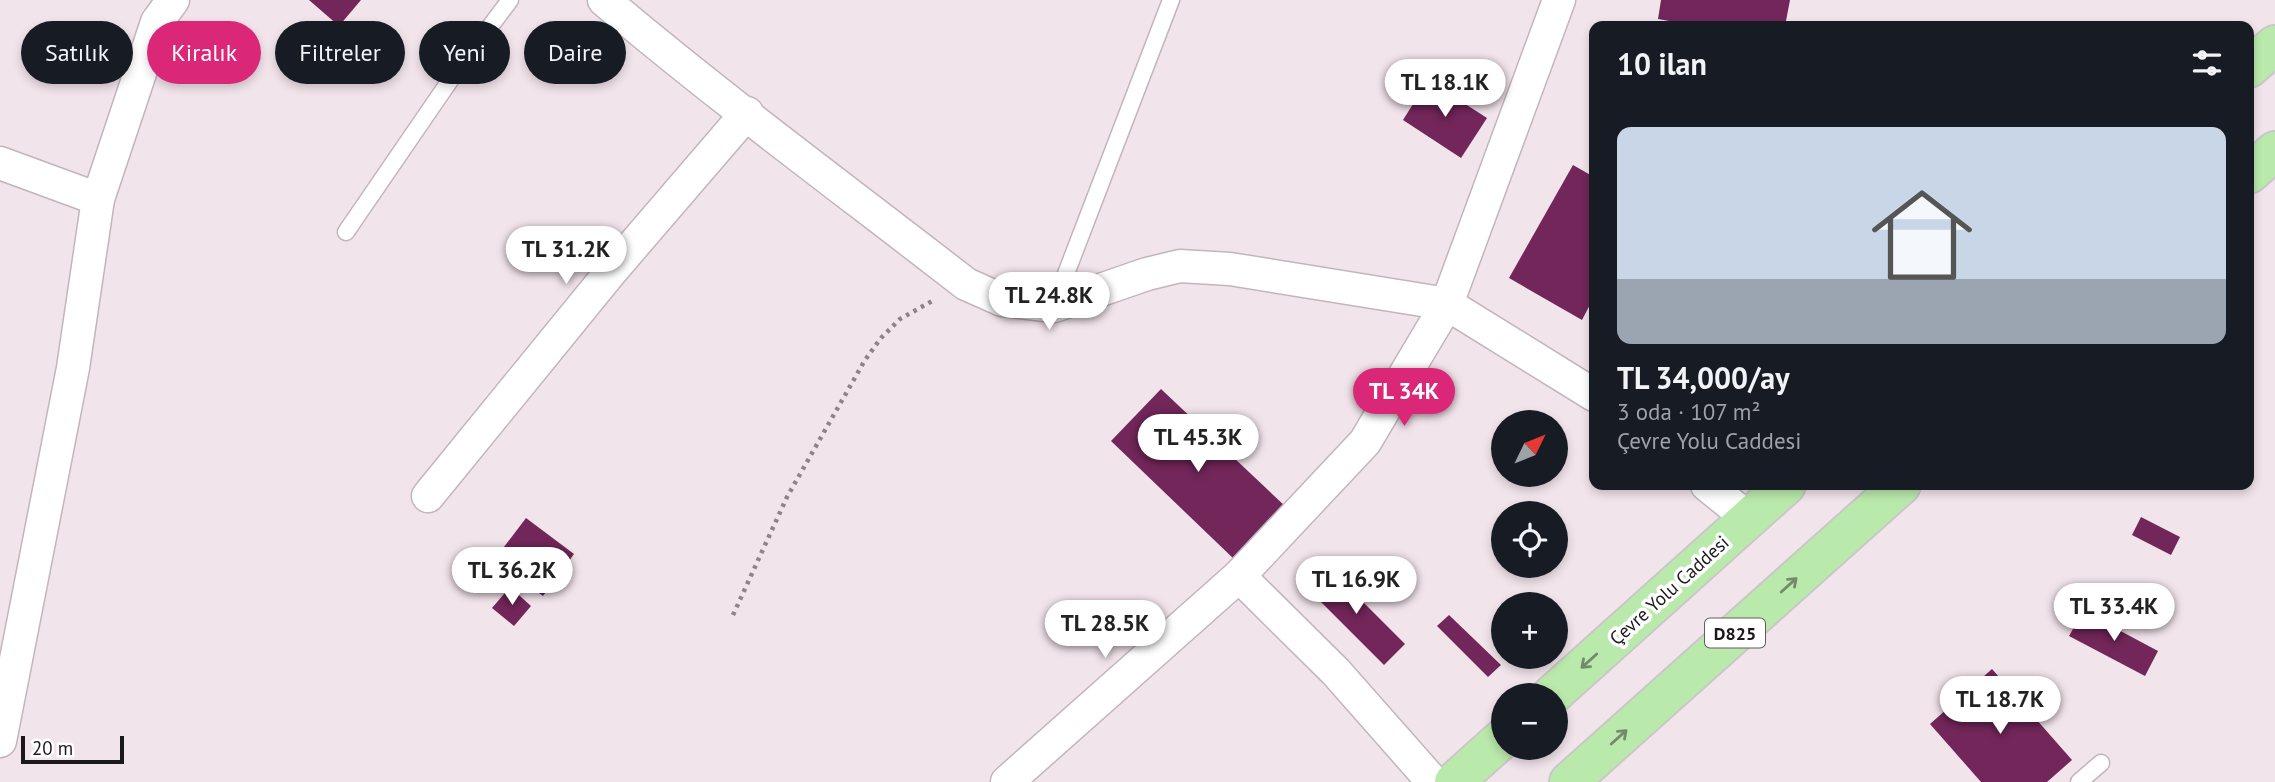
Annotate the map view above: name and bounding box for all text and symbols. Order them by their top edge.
chip: Satılık [21,21,133,84]
chip: Kiralık [147,21,261,84]
chip: Filtreler [275,21,405,84]
chip: Yeni [419,21,510,84]
chip: Daire [524,21,626,84]
text: 10 ilan [1617,44,1707,83]
icon: filters [2188,44,2226,82]
pin: TL 18.1K [1373,60,1517,119]
text: TL 18.1K [1401,67,1489,96]
icon: home [1859,172,1985,298]
pin: TL 31.2K [494,226,638,286]
text: TL 31.2K [522,234,610,263]
pin: TL 24.8K [977,272,1121,332]
text: TL 24.8K [1005,280,1093,309]
text: TL 34,000/ay [1617,358,1790,397]
pin: TL 34K [1347,368,1461,428]
text: TL 34K [1369,376,1439,405]
text: 3 oda · 107 m² [1617,397,1760,426]
north arrow [1491,410,1568,486]
map controls [1491,410,1568,760]
pin: TL 45.3K [1126,414,1270,474]
text: TL 45.3K [1154,422,1242,451]
text: Çevre Yolu Caddesi [1617,426,1801,455]
button: locate [1491,501,1568,578]
street label: Çevre Yolu Caddesi [1604,530,1734,650]
pin: TL 36.2K [440,548,584,607]
text: TL 36.2K [468,555,556,584]
pin: TL 16.9K [1284,556,1428,616]
text: TL 16.9K [1312,564,1400,593]
one-way arrow [1780,577,1798,593]
pin: TL 33.4K [2042,584,2186,643]
text: TL 33.4K [2070,591,2158,620]
button: + [1491,592,1568,669]
pin: TL 28.5K [1033,600,1177,660]
text: TL 28.5K [1061,608,1149,637]
road number: D825 [1705,618,1765,648]
one-way arrow [1580,653,1598,669]
pin: TL 18.7K [1928,676,2072,736]
button: − [1491,683,1568,760]
text: TL 18.7K [1956,684,2044,713]
one-way arrow [1610,729,1628,745]
scale bar [21,733,124,765]
text: 20 m [32,736,73,760]

